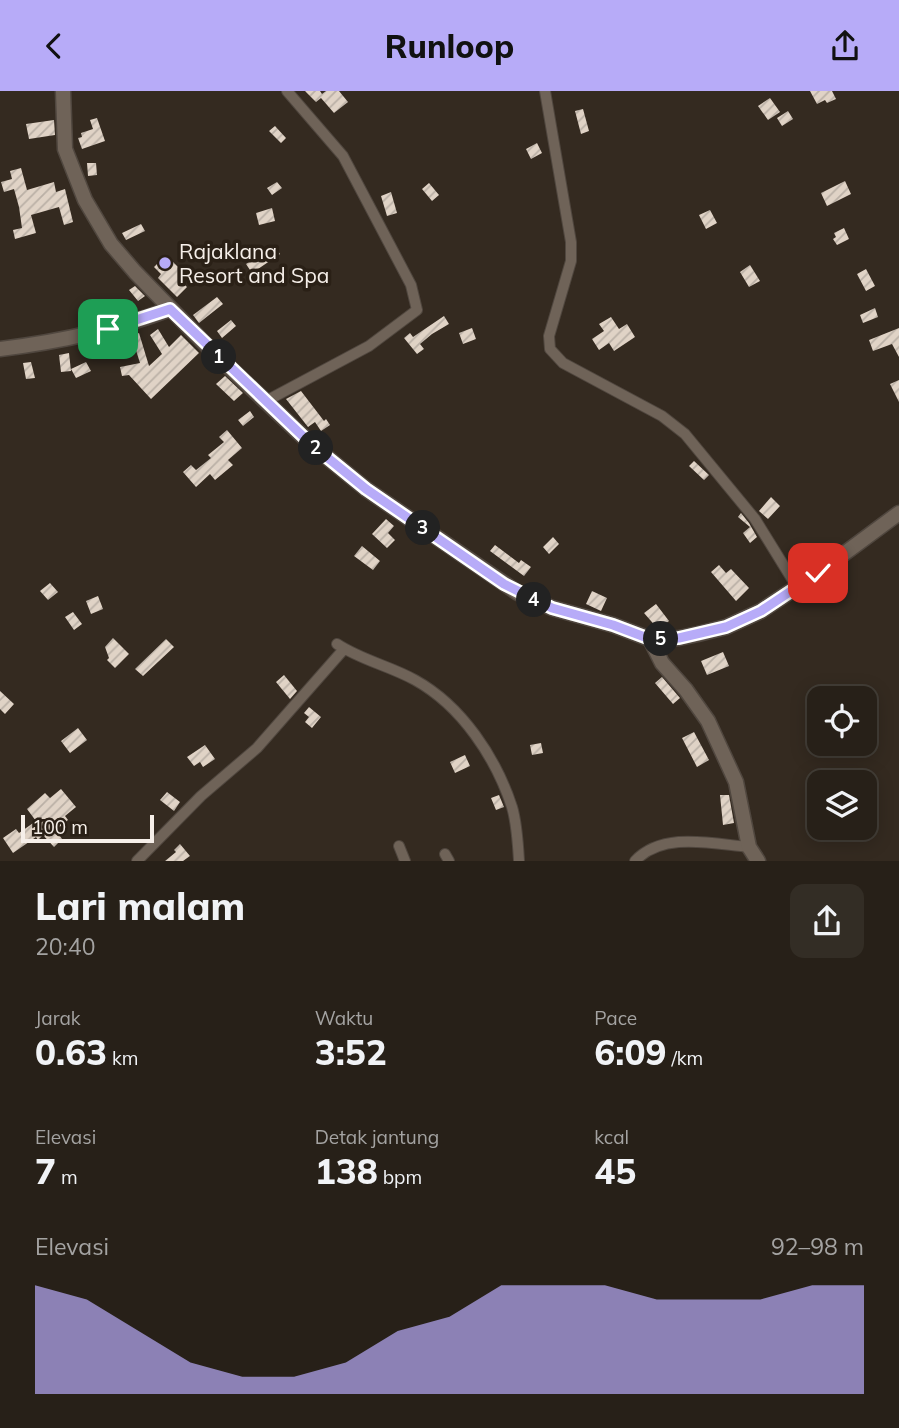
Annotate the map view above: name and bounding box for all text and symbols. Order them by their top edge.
text: Runloop [385,26,514,66]
icon: back [35,27,73,65]
icon: share [826,27,864,65]
place label: Rajaklana Resort and Spa [179,238,329,288]
marker: Rajaklana Resort and Spa [157,255,173,271]
pin [78,299,138,359]
icon: arrive [89,310,127,348]
pin: 1 [202,339,236,375]
text: 1 [213,344,224,368]
pin: 2 [298,431,334,465]
text: 2 [310,435,321,459]
pin: 3 [406,511,440,545]
text: 3 [417,515,428,539]
pin [788,543,848,603]
icon: check [799,554,837,592]
pin: 4 [516,582,552,617]
text: 4 [528,587,539,611]
pin: 5 [644,621,678,657]
text: 5 [655,626,666,650]
map controls [807,686,877,840]
button: locate [807,686,877,756]
button: layers [807,770,877,840]
scale bar [21,812,154,844]
text: 100 m [32,815,88,839]
text: Lari malam [35,882,245,930]
button: share [790,884,864,958]
text: 20:40 [35,932,95,961]
text: Jarak [35,1006,81,1030]
text: Waktu [315,1006,373,1030]
text: Pace [594,1006,637,1030]
text: 0.63 [35,1030,107,1074]
text: 3:52 [315,1030,387,1074]
text: 6:09 [594,1030,666,1074]
text: km [107,1046,139,1070]
text: /km [666,1046,703,1070]
text: Elevasi [35,1125,96,1149]
text: Detak jantung [315,1125,439,1149]
text: kcal [594,1125,629,1149]
text: 7 [35,1149,56,1193]
text: 138 [315,1149,378,1193]
text: 45 [594,1149,636,1193]
text: m [56,1165,78,1189]
text: bpm [378,1165,422,1189]
text: Elevasi [35,1232,109,1261]
text: 92–98 m [771,1232,864,1261]

